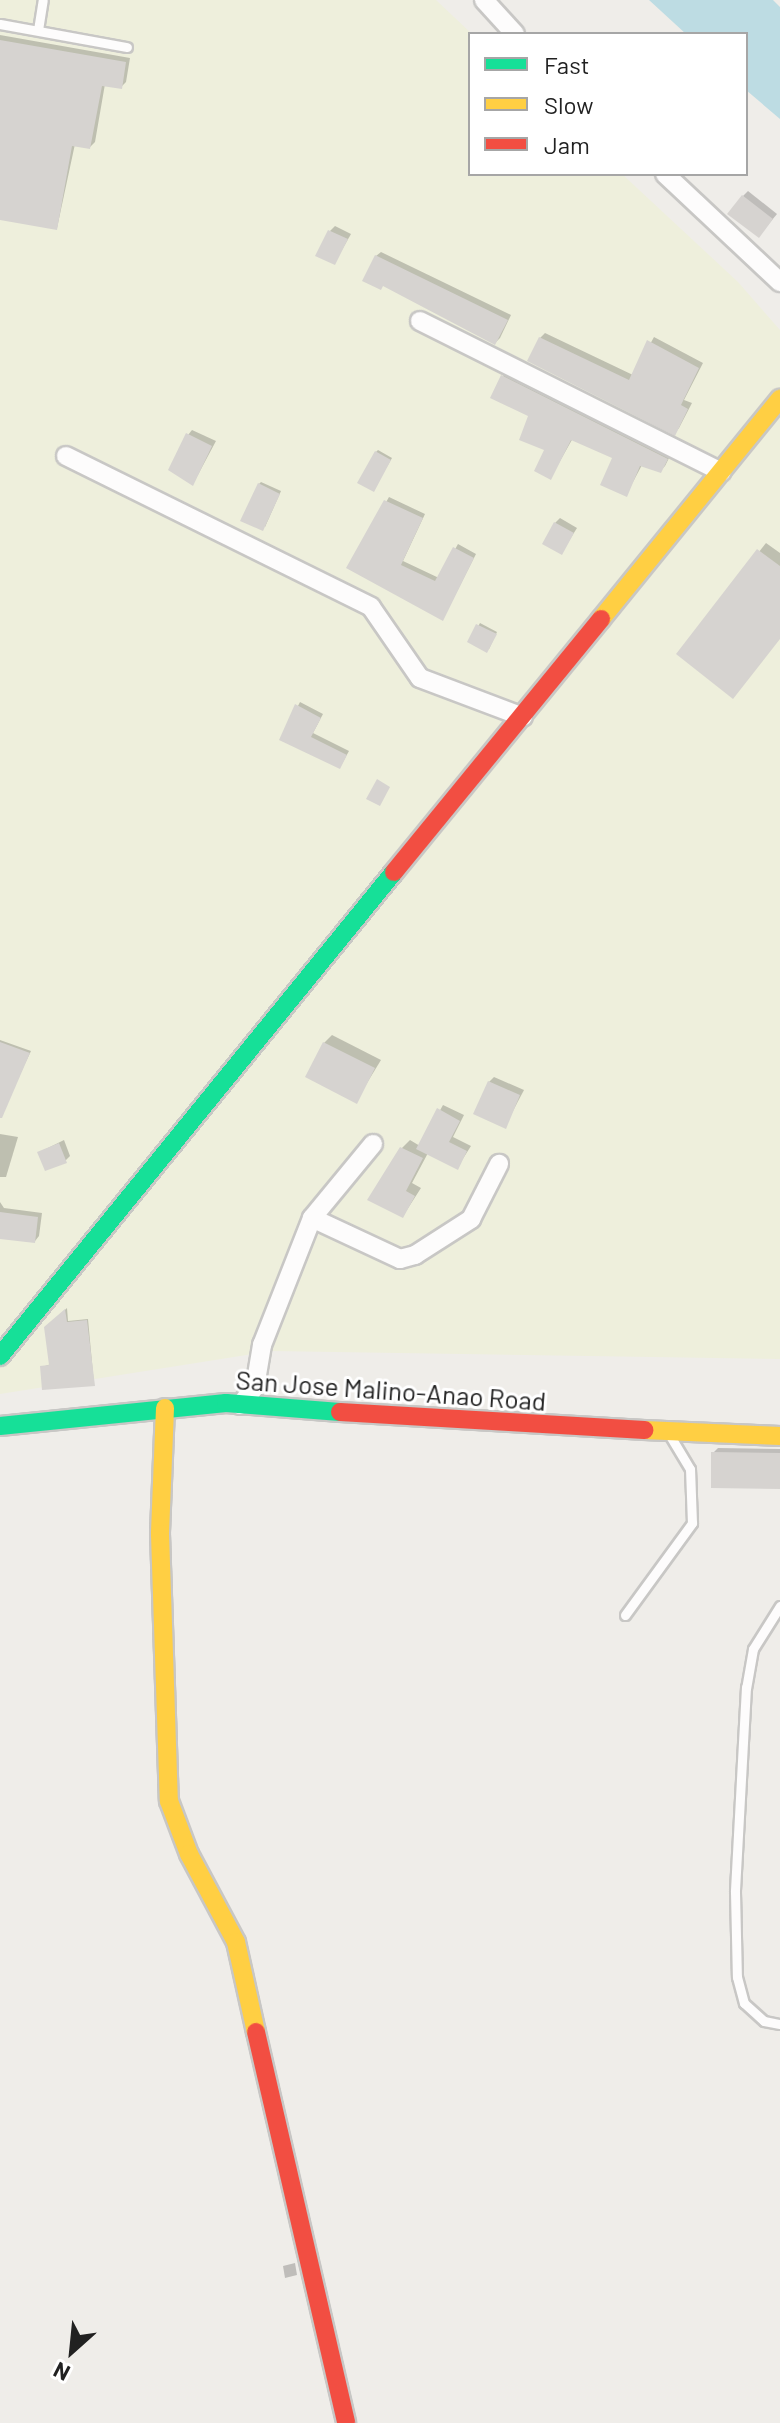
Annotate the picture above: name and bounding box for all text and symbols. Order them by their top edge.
legend [468,32,748,176]
text: Fast [544,50,589,79]
text: Slow [544,90,593,119]
text: Jam [544,130,590,159]
street label: San Jose Malino-Anao Road [235,1364,547,1416]
north arrow [32,2311,112,2391]
text: N [49,2357,74,2387]

